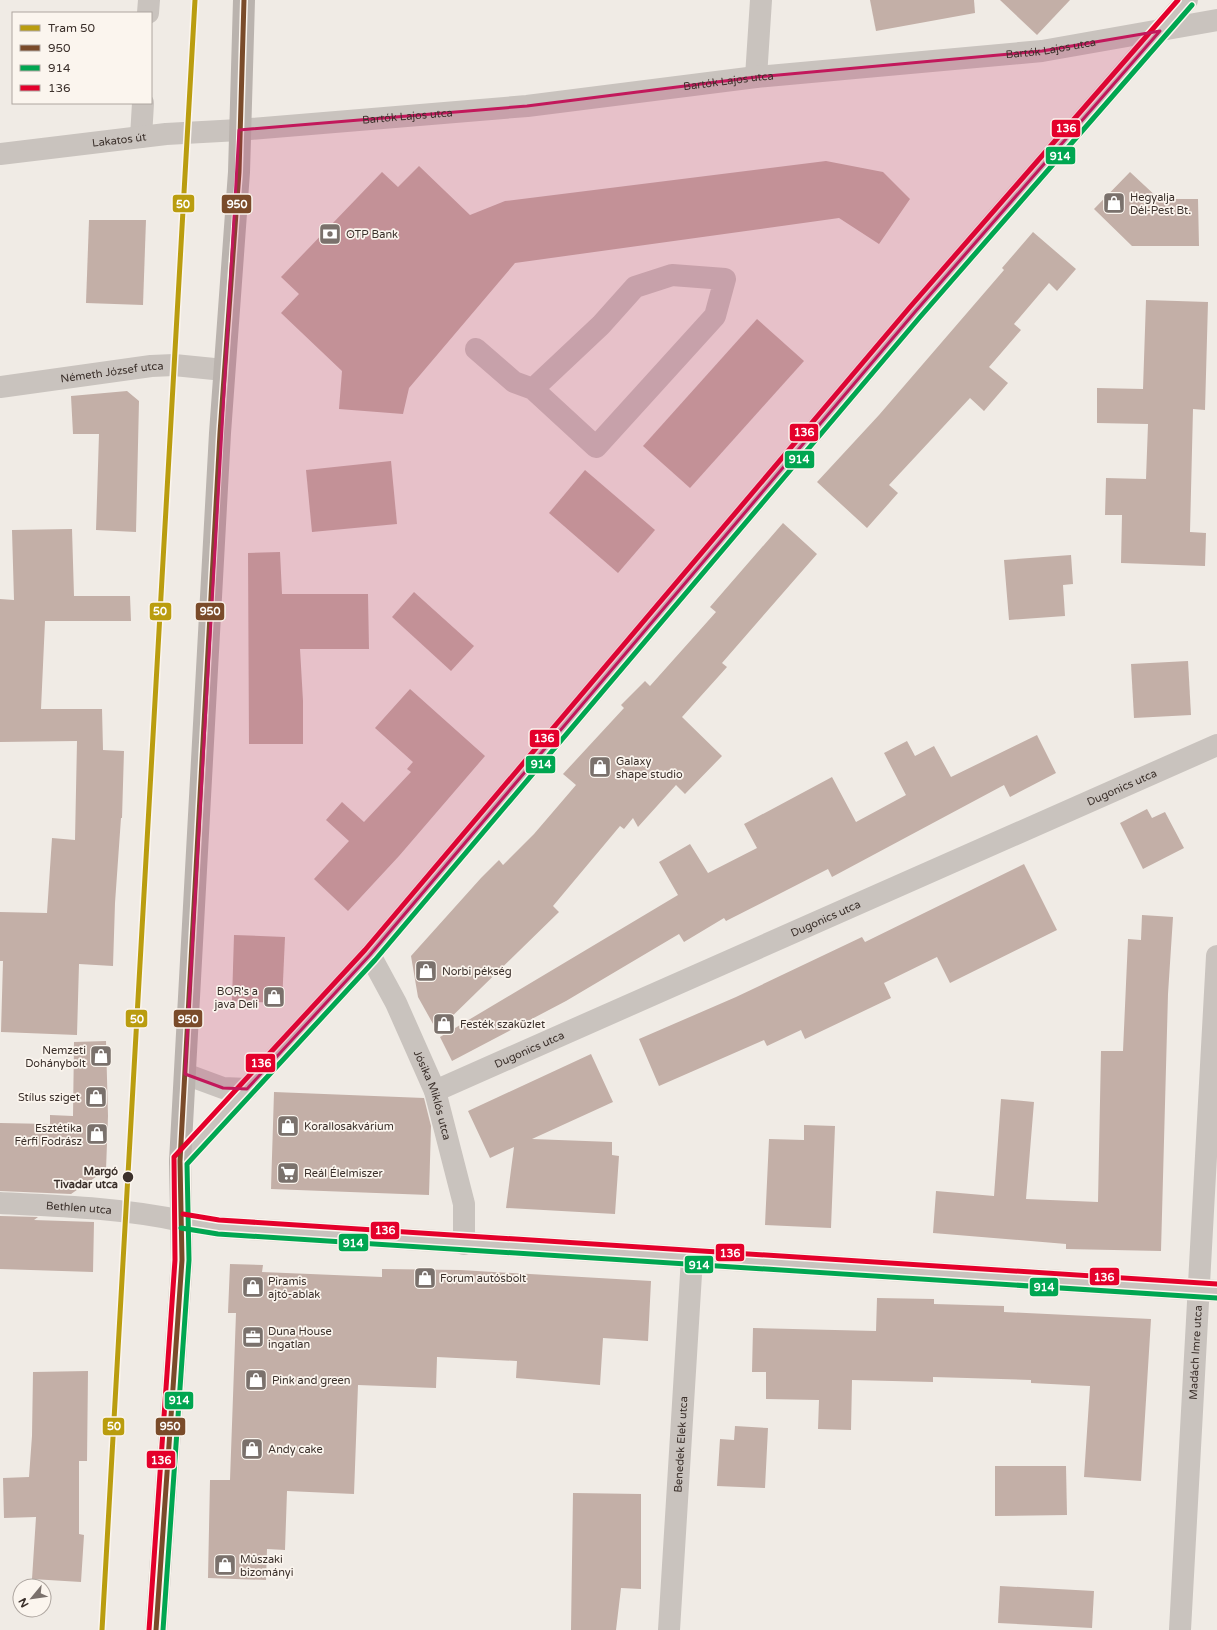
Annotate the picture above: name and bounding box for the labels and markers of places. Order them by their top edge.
shop icon: Hegyalja Dél-Pest Bt. [1101,190,1127,216]
place label: Hegyalja Dél-Pest Bt. [1130,191,1191,217]
bank icon: OTP Bank [317,221,343,247]
place label: OTP Bank [346,228,398,241]
shop icon: Galaxy shape studio [587,754,613,780]
place label: Galaxy shape studio [616,755,683,781]
shop icon: Norbi pékség [413,958,439,984]
place label: Norbi pékség [442,965,512,978]
shop icon: BOR's a java Deli [261,984,287,1010]
place label: BOR's a java Deli [214,985,258,1011]
shop icon: Festék szaküzlet [431,1011,457,1037]
place label: Festék szaküzlet [460,1018,545,1031]
shop icon: Nemzeti Dohánybolt [88,1043,114,1069]
place label: Nemzeti Dohánybolt [25,1044,86,1070]
shop icon: Stílus sziget [83,1084,109,1110]
place label: Stílus sziget [18,1091,80,1104]
shop icon: Korallosakvárium [275,1113,301,1139]
place label: Korallosakvárium [304,1120,394,1133]
shop icon: Esztétika Férfi Fodrász [84,1121,110,1147]
place label: Esztétika Férfi Fodrász [14,1122,83,1148]
supermarket icon: Reál Élelmiszer [275,1160,301,1186]
place label: Margó Tivadar utca [53,1165,118,1191]
place label: Reál Élelmiszer [304,1166,383,1180]
marker: Margó Tivadar utca [121,1170,135,1184]
shop icon: Forum autósbolt [412,1265,438,1291]
place label: Forum autósbolt [440,1272,526,1285]
shop icon: Piramis ajtó-ablak [240,1274,266,1300]
place label: Piramis ajtó-ablak [268,1275,320,1301]
office icon: Duna House ingatlan [240,1324,266,1350]
place label: Duna House ingatlan [268,1325,332,1351]
shop icon: Pink and green [243,1367,269,1393]
place label: Pink and green [272,1374,350,1387]
shop icon: Andy cake [239,1436,265,1462]
place label: Andy cake [268,1443,323,1456]
shop icon: Műszaki bizományi [212,1552,238,1578]
place label: Műszaki bizományi [240,1553,293,1579]

